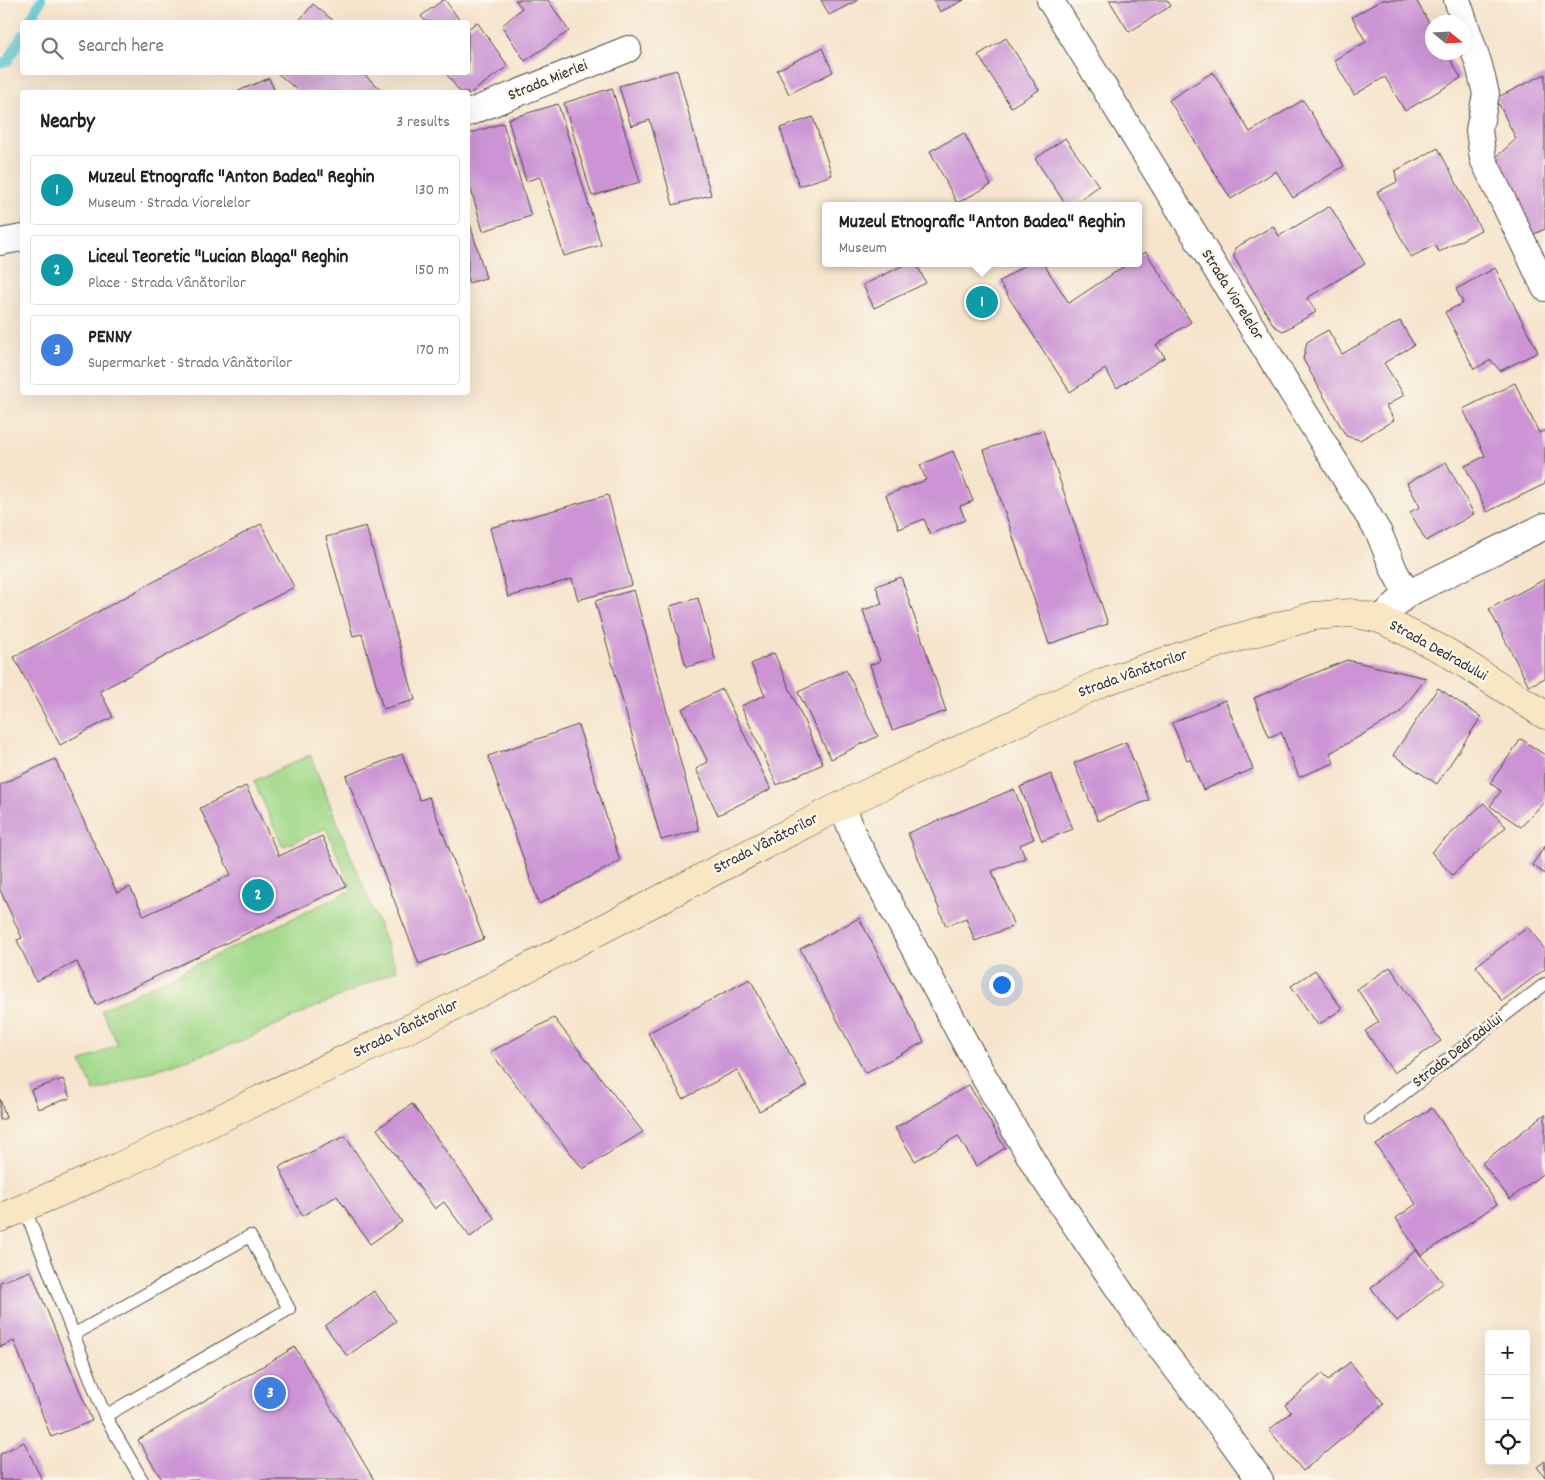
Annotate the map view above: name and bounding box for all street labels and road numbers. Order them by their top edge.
street label: Strada Mierlei [505,55,591,107]
street label: Strada Viorelelor [1195,245,1269,345]
street label: Strada Dedradului [1385,614,1491,688]
street label: Strada Vânătorilor [1075,644,1191,704]
street label: Strada Vânătorilor [710,808,822,880]
street label: Strada Vânătorilor [349,993,463,1065]
street label: Strada Dedradului [1408,1008,1508,1094]

